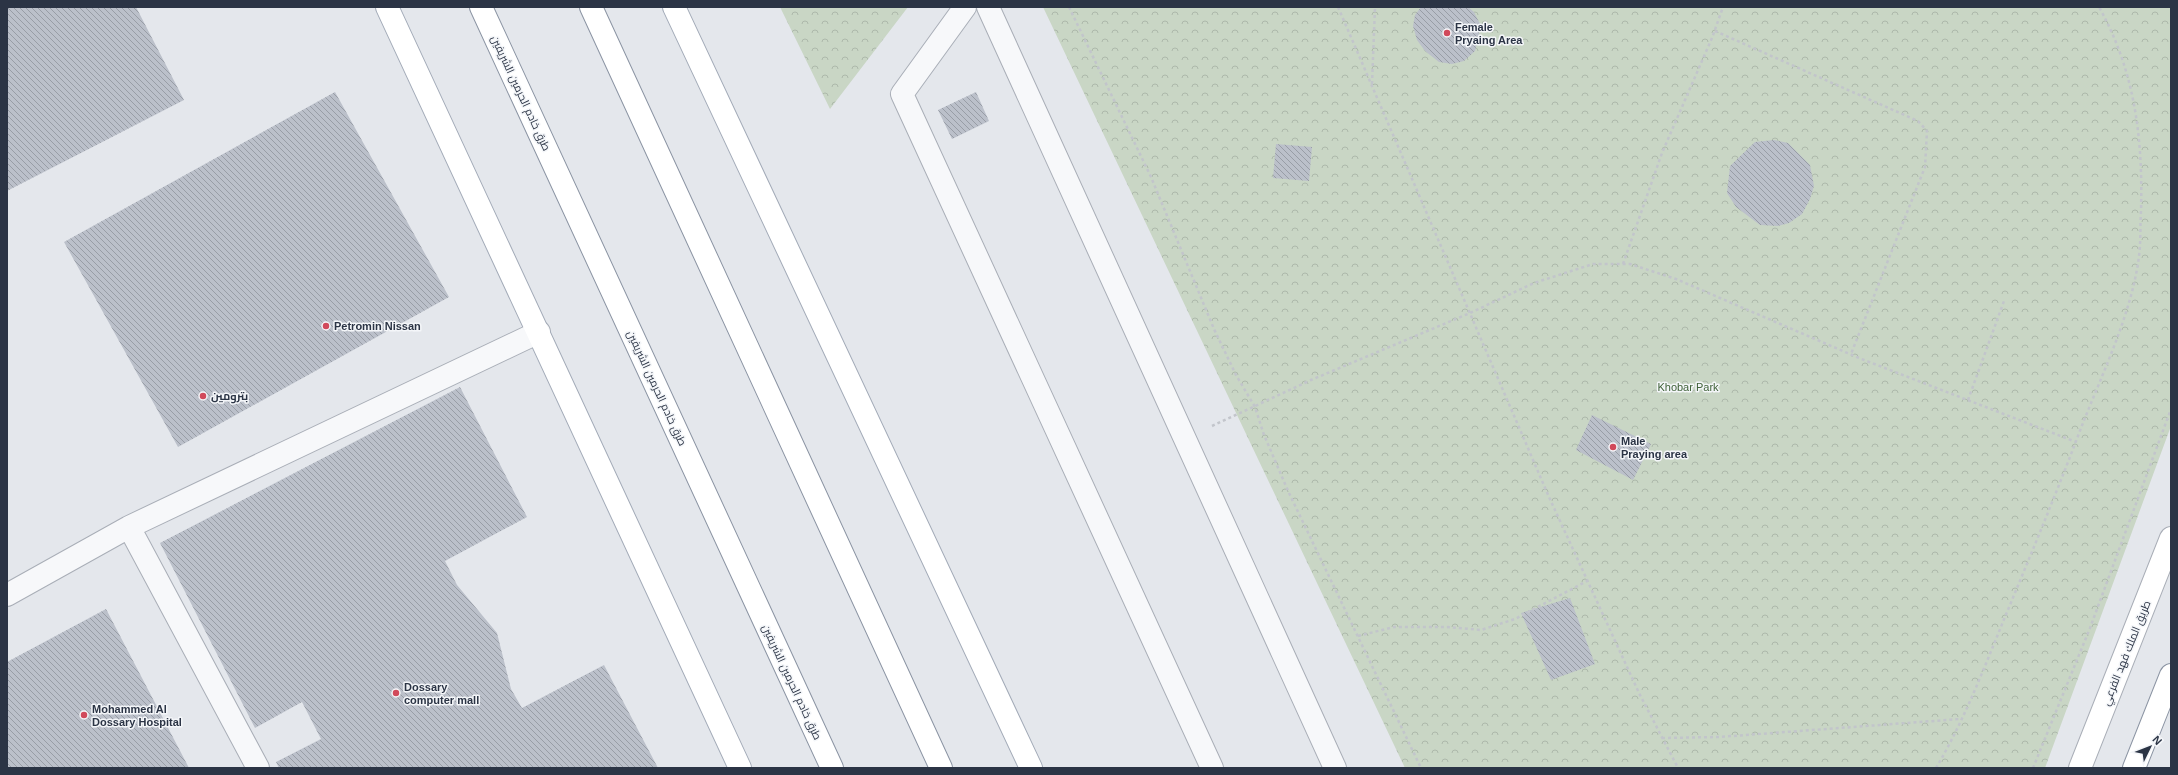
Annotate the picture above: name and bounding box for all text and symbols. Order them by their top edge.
place label: Female Pryaing Area [1455,21,1523,46]
marker: Female Pryaing Area [1442,28,1452,38]
street label: طرق خادم الحرمين الشريفين [487,33,553,153]
place label: Petromin Nissan [334,320,421,332]
marker: Petromin Nissan [321,321,331,331]
street label: طرق خادم الحرمين الشريفين [623,328,689,448]
park label: Khobar Park [1657,381,1719,393]
place label: بترومين [211,390,248,404]
marker: بترومين [198,391,208,401]
place label: Male Praying area [1621,435,1688,460]
marker: Male Praying area [1608,442,1618,452]
street label: طريق الملك فهد الفرعي [2099,599,2155,709]
street label: طرق خادم الحرمين الشريفين [758,622,824,742]
place label: Dossary computer mall [404,681,479,706]
marker: Dossary computer mall [391,688,401,698]
place label: Mohammed Al Dossary Hospital [92,703,182,728]
marker: Mohammed Al Dossary Hospital [79,710,89,720]
north arrow [2130,727,2170,767]
text: N [2150,733,2164,747]

